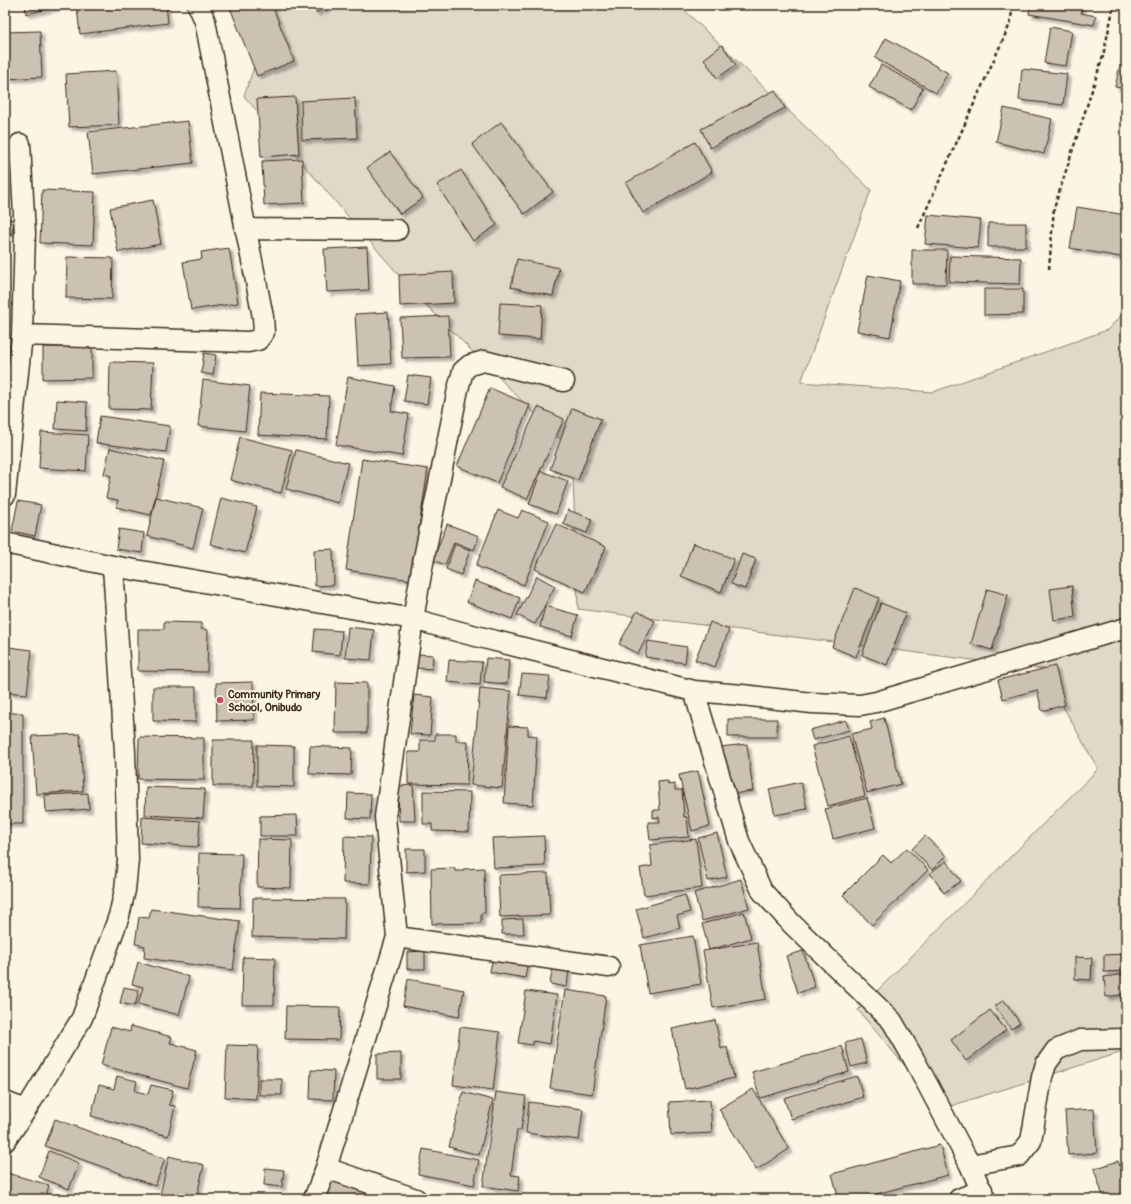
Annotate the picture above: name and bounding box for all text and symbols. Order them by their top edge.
place label: Community Primary School, Onibudo [228,688,320,714]
marker: Community Primary School, Onibudo [215,695,225,705]

